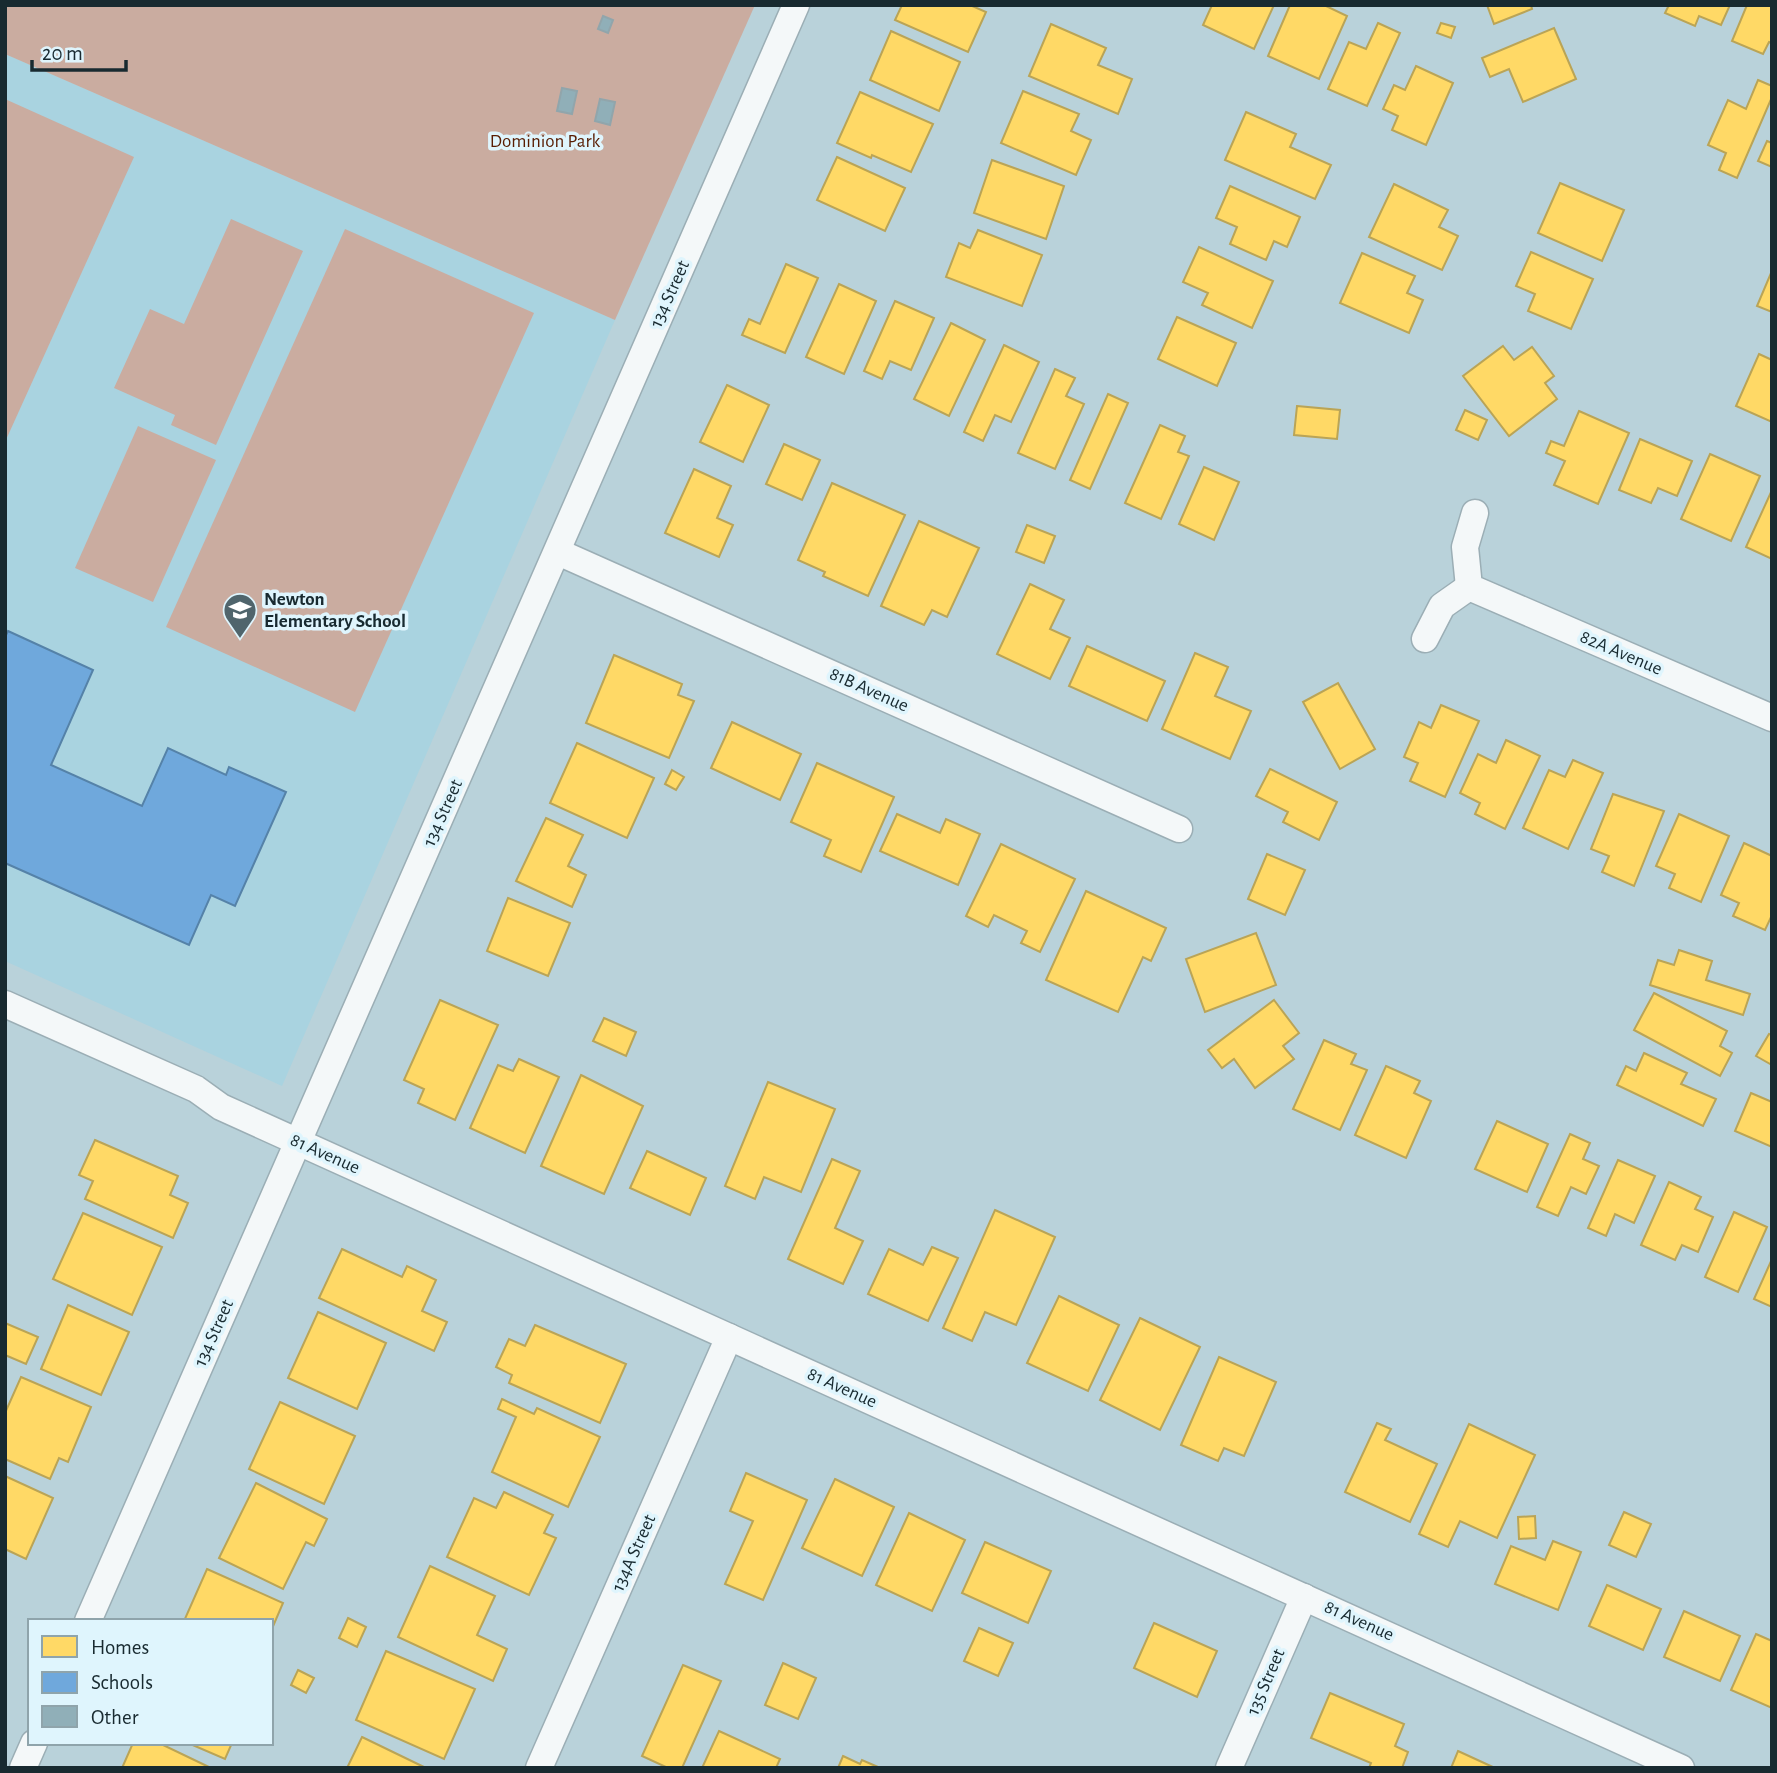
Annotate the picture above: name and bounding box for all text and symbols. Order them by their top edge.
scale bar [32,28,126,72]
text: 20 m [42,43,83,64]
park label: Dominion Park [490,132,601,151]
street label: 134 Street [647,258,693,330]
place label: Newton Elementary School [264,590,406,631]
school or university icon: Newton Elementary School [221,591,259,640]
street label: 82A Avenue [1577,627,1665,679]
street label: 81B Avenue [827,664,911,716]
street label: 134 Street [420,777,466,849]
street label: 81 Avenue [287,1130,363,1178]
street label: 134 Street [191,1297,237,1369]
street label: 81 Avenue [804,1364,880,1412]
street label: 134A Street [609,1512,659,1594]
street label: 81 Avenue [1321,1597,1397,1645]
legend [28,1619,273,1745]
text: Homes [91,1637,149,1658]
street label: 135 Street [1244,1646,1288,1718]
text: Schools [91,1672,153,1693]
text: Other [91,1707,139,1728]

